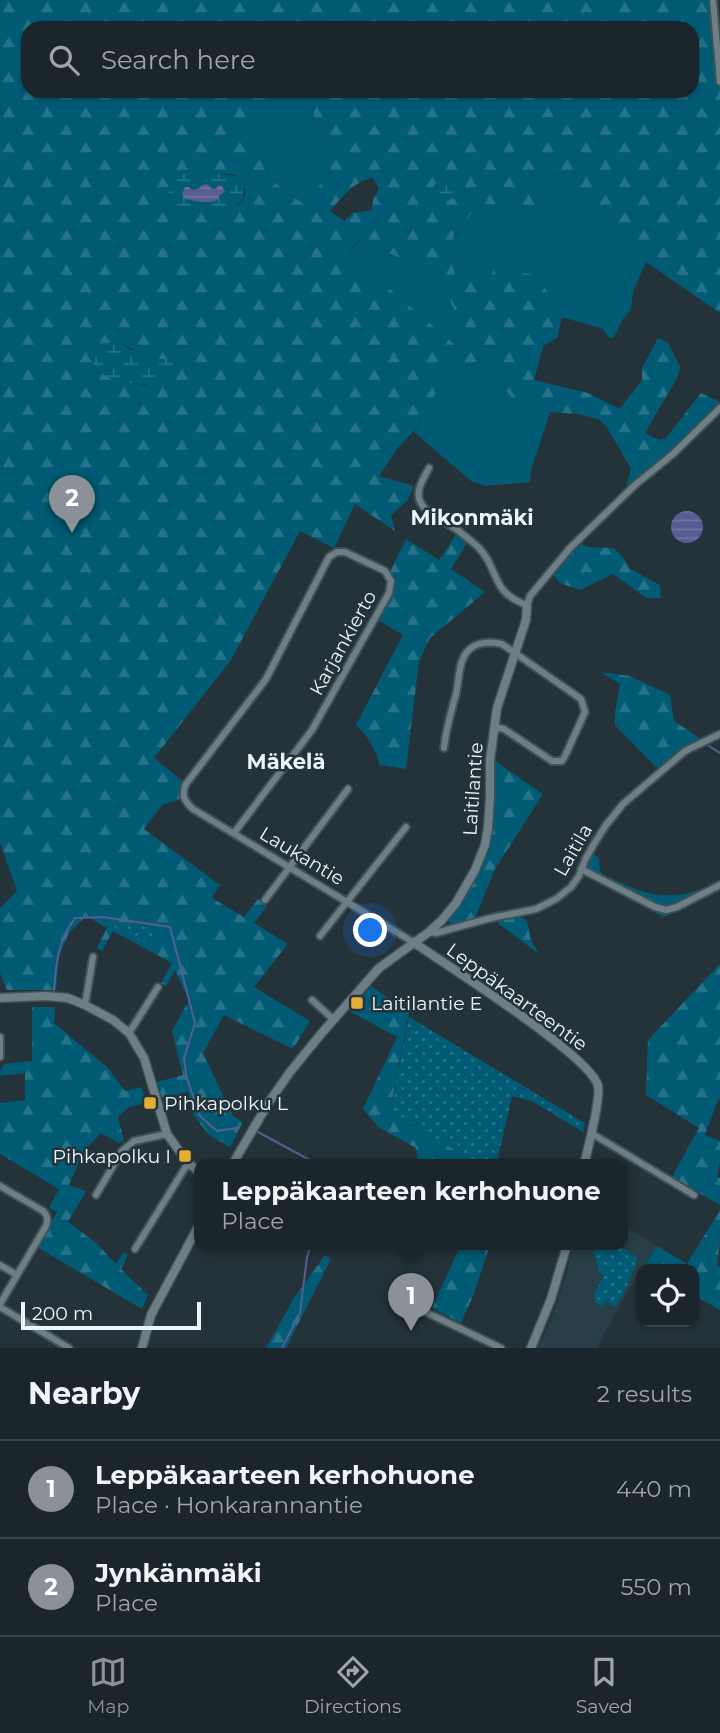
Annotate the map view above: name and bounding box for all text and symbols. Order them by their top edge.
search box [21,21,699,98]
icon: search [45,41,83,79]
text: Search here [101,44,256,76]
pin: 2 [49,475,95,533]
district label: Mikonmäki [411,505,533,530]
street label: Karjankierto [305,586,381,700]
street label: Laitilantie [458,741,488,837]
district label: Mäkelä [247,749,325,774]
street label: Laitila [549,820,597,880]
street label: Laukantie [255,822,349,890]
your location [353,913,387,947]
street label: Leppäkaarteentie [442,938,592,1056]
place label: Laitilantie E [371,992,482,1015]
marker: Laitilantie E [349,995,365,1011]
place label: Pihkapolku L [164,1092,289,1115]
marker: Pihkapolku L [142,1095,158,1111]
place label: Pihkapolku I [52,1145,171,1168]
marker: Pihkapolku I [177,1148,193,1164]
popup [194,1159,628,1250]
text: Leppäkaarteen kerhohuone [221,1175,601,1207]
text: Place [221,1207,284,1235]
map controls [636,1264,699,1327]
button: locate [636,1264,699,1327]
pin: 1 [388,1273,434,1331]
scale bar [21,1299,201,1331]
text: 200 m [32,1302,93,1325]
text: Nearby [28,1375,140,1412]
text: 2 results [597,1380,692,1408]
text: Leppäkaarteen kerhohuone [95,1459,475,1491]
text: 1 [46,1475,56,1503]
text: 440 m [616,1475,692,1503]
text: Place · Honkarannantie [95,1491,363,1519]
text: Jynkänmäki [95,1557,262,1589]
text: 2 [44,1573,58,1601]
text: 550 m [620,1573,692,1601]
text: Place [95,1589,158,1617]
tab: Map [87,1653,129,1718]
tab: Directions [304,1653,401,1718]
tab: Saved [576,1653,633,1718]

